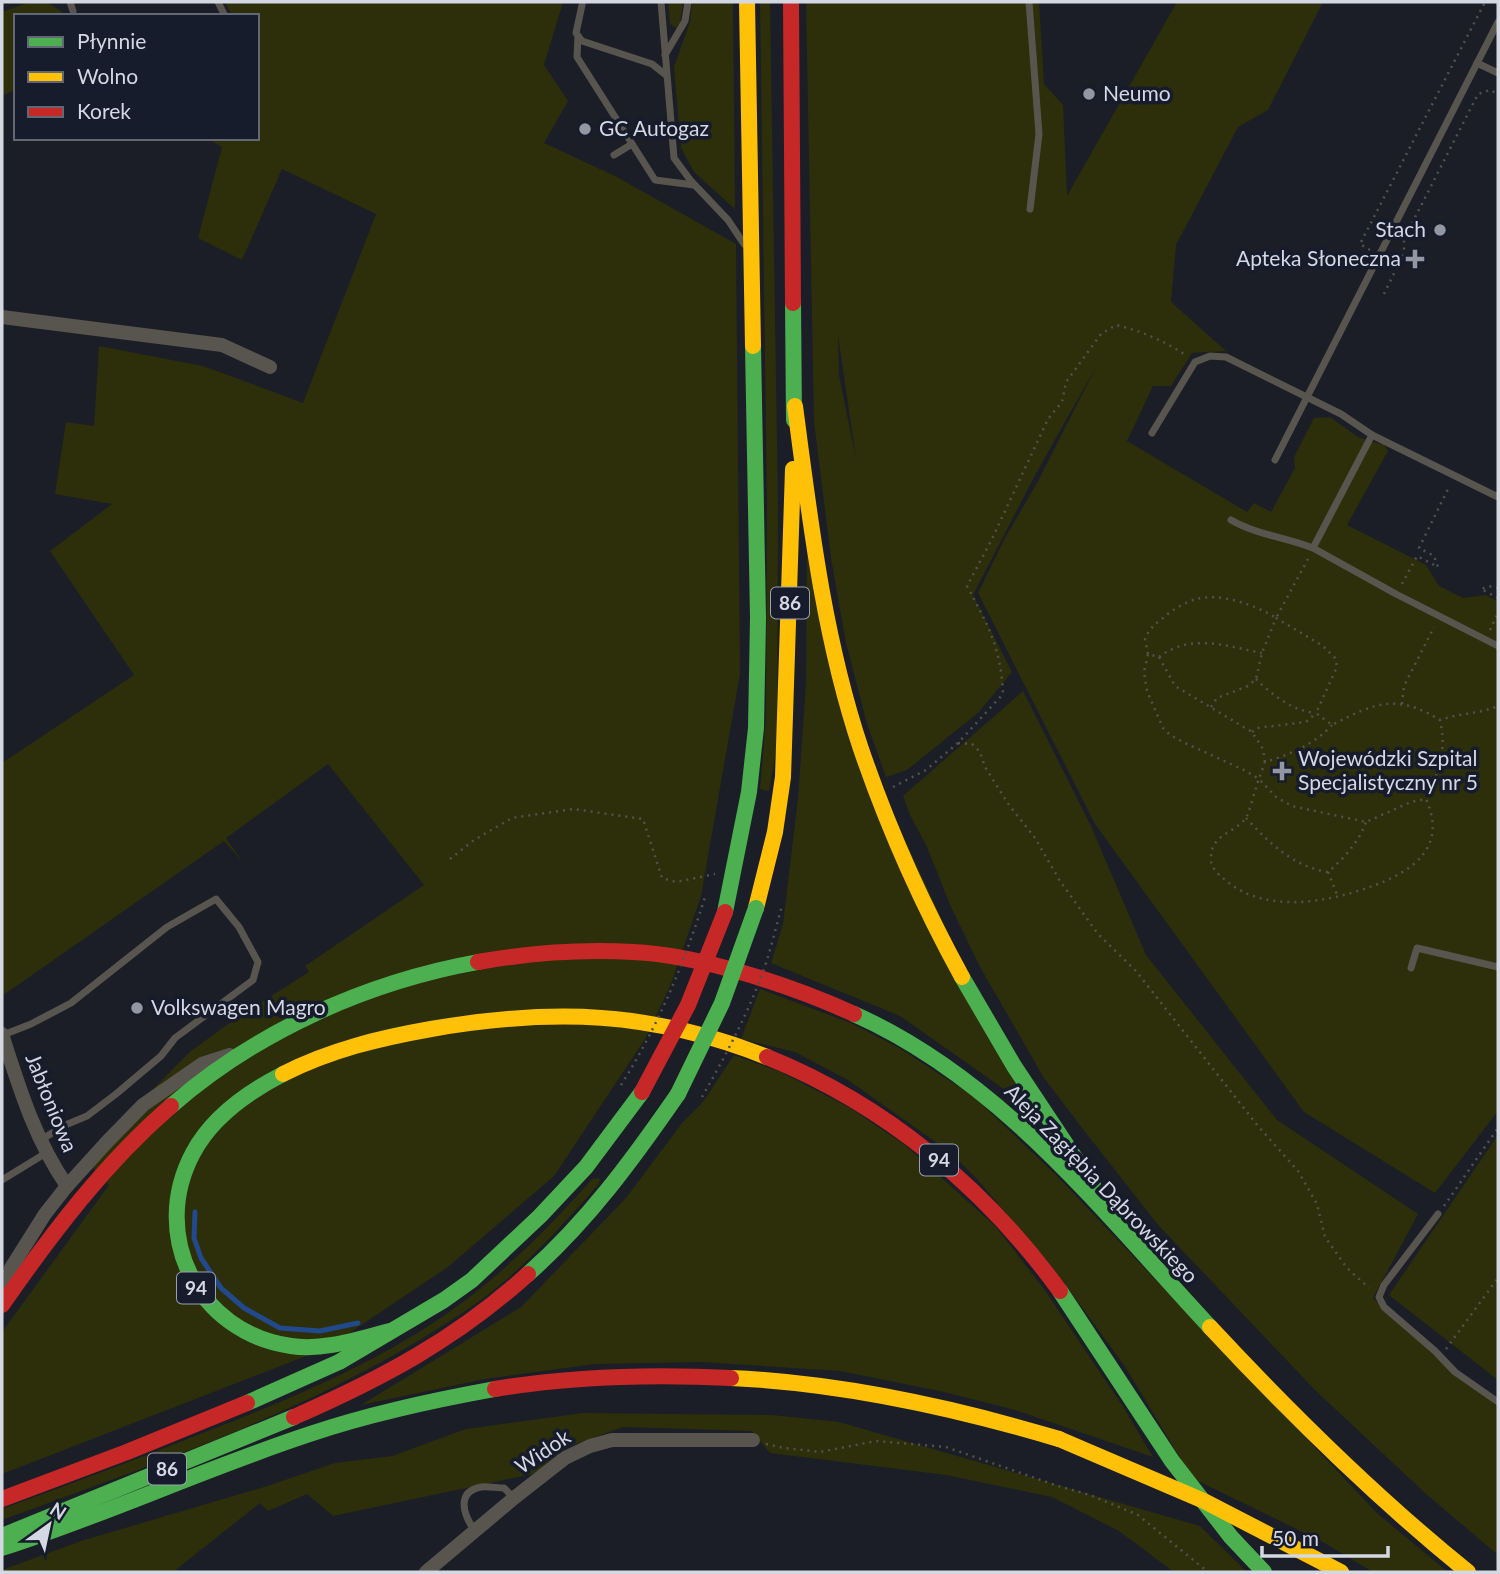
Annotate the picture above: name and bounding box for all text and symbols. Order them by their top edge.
legend [14,14,259,140]
text: Płynnie [77,28,146,53]
text: Wolno [77,63,138,88]
place label: Neumo [1103,80,1171,105]
marker: Neumo [1081,86,1097,102]
text: Korek [77,98,131,123]
place label: GC Autogaz [599,115,709,140]
marker: GC Autogaz [577,121,593,137]
place label: Stach [1375,216,1426,241]
marker: Stach [1432,222,1448,238]
place label: Apteka Słoneczna [1236,245,1401,270]
marker: Apteka Słoneczna [1407,251,1423,267]
road number: 86 [771,588,809,618]
place label: Wojewódzki Szpital Specjalistyczny nr 5 [1298,745,1478,794]
marker: Wojewódzki Szpital Specjalistyczny nr 5 [1272,761,1292,781]
place label: Volkswagen Magro [151,994,326,1019]
marker: Volkswagen Magro [129,1000,145,1016]
street label: Jabłoniowa [21,1049,84,1156]
street label: Aleja Zagłębia Dąbrowskiego [1000,1078,1204,1288]
road number: 94 [920,1144,958,1176]
road number: 94 [177,1272,215,1304]
street label: Widok [510,1423,575,1478]
road number: 86 [148,1454,186,1484]
north arrow [14,1490,84,1560]
text: N [46,1497,71,1524]
scale bar [1262,1514,1388,1558]
text: 50 m [1272,1525,1319,1550]

